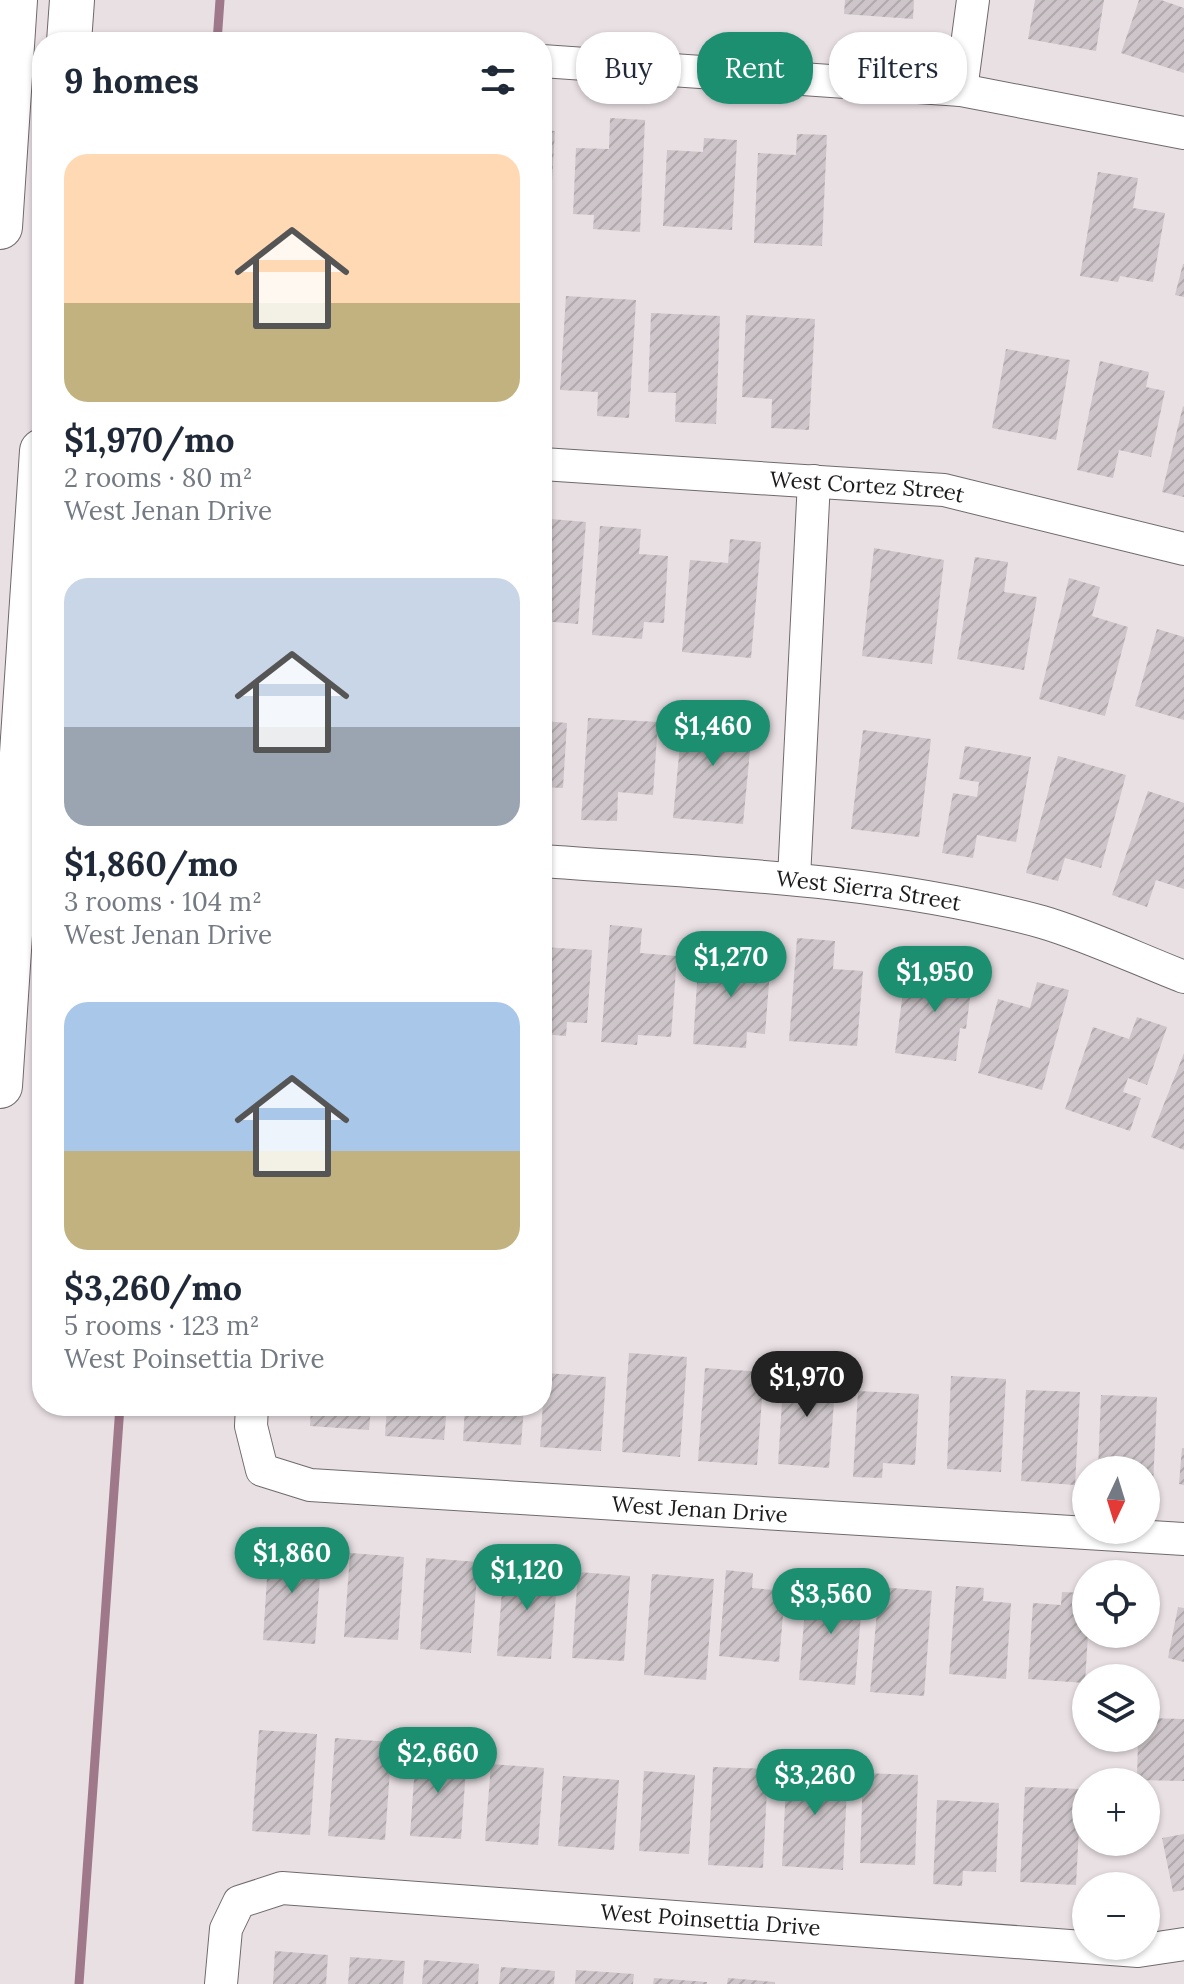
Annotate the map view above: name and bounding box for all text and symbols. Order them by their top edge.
chip: Buy [576,32,681,104]
chip: Rent [697,32,813,104]
chip: Filters [829,32,967,104]
icon: filters [476,58,520,102]
text: 9 homes [64,59,199,102]
icon: home [220,206,364,350]
text: $1,970/mo [64,418,235,461]
text: 2 rooms · 80 m² [64,461,253,494]
street label: West Cortez Street [769,465,968,509]
text: West Jenan Drive [64,494,272,527]
icon: home [220,630,364,774]
pin: $1,460 [648,700,778,768]
text: $1,460 [674,709,752,742]
text: $1,860/mo [64,842,238,885]
street label: West Sierra Street [775,864,964,917]
text: 3 rooms · 104 m² [64,885,262,918]
text: West Jenan Drive [64,918,272,951]
pin: $1,270 [666,931,796,999]
text: $1,270 [694,940,768,973]
pin: $1,950 [870,946,1000,1014]
text: $1,950 [896,955,974,988]
icon: home [220,1054,364,1198]
text: $3,260/mo [64,1266,242,1309]
text: 5 rooms · 123 m² [64,1309,260,1342]
text: West Poinsettia Drive [64,1342,325,1375]
pin: $1,970 [742,1351,872,1419]
text: $1,970 [769,1360,845,1393]
north arrow [1072,1456,1160,1544]
map controls [1072,1456,1160,1960]
street label: West Jenan Drive [611,1490,788,1528]
pin: $1,860 [227,1527,357,1595]
text: $1,860 [253,1536,331,1569]
pin: $1,120 [462,1544,592,1612]
text: $1,120 [490,1553,564,1586]
button: locate [1072,1560,1160,1648]
pin: $3,560 [766,1568,896,1636]
text: $3,560 [790,1577,872,1610]
button: layers [1072,1664,1160,1752]
pin: $2,660 [373,1727,503,1795]
text: $2,660 [397,1736,479,1769]
pin: $3,260 [750,1749,880,1817]
text: $3,260 [774,1758,856,1791]
button: + [1072,1768,1160,1856]
button: − [1072,1872,1160,1960]
street label: West Poinsettia Drive [599,1897,822,1942]

